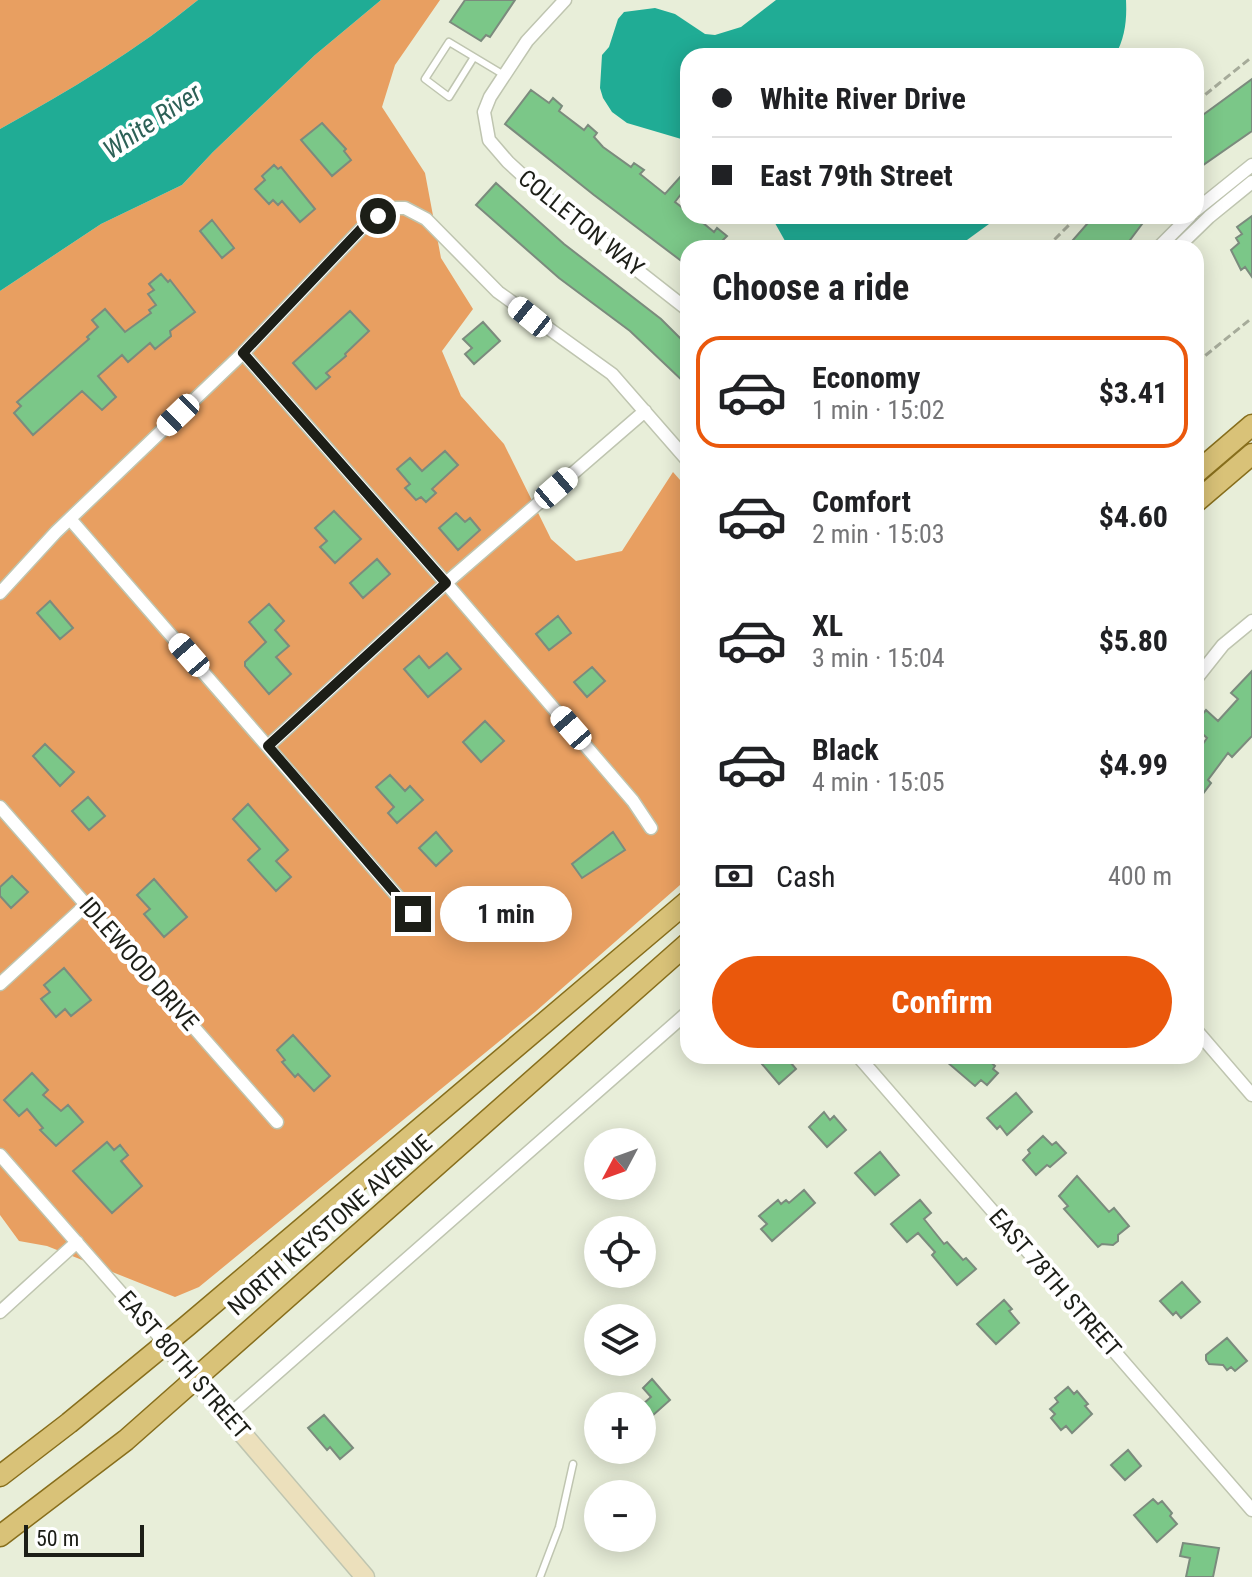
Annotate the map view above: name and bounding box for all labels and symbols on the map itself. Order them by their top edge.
water label: White River [97,77,208,165]
street label: COLLETON WAY [513,164,650,282]
route start [360,198,396,234]
car [504,293,556,341]
car [152,390,204,440]
car [530,463,582,513]
car [164,629,214,681]
car [546,702,596,754]
callout: 1 min [441,886,573,942]
street label: IDLEWOOD DRIVE [74,892,204,1036]
route end [395,896,431,932]
north arrow [584,1128,656,1200]
street label: NORTH KEYSTONE AVENUE [222,1129,438,1321]
street label: EAST 78TH STREET [983,1203,1127,1363]
street label: EAST 80TH STREET [112,1285,256,1445]
scale bar [24,1521,144,1557]

